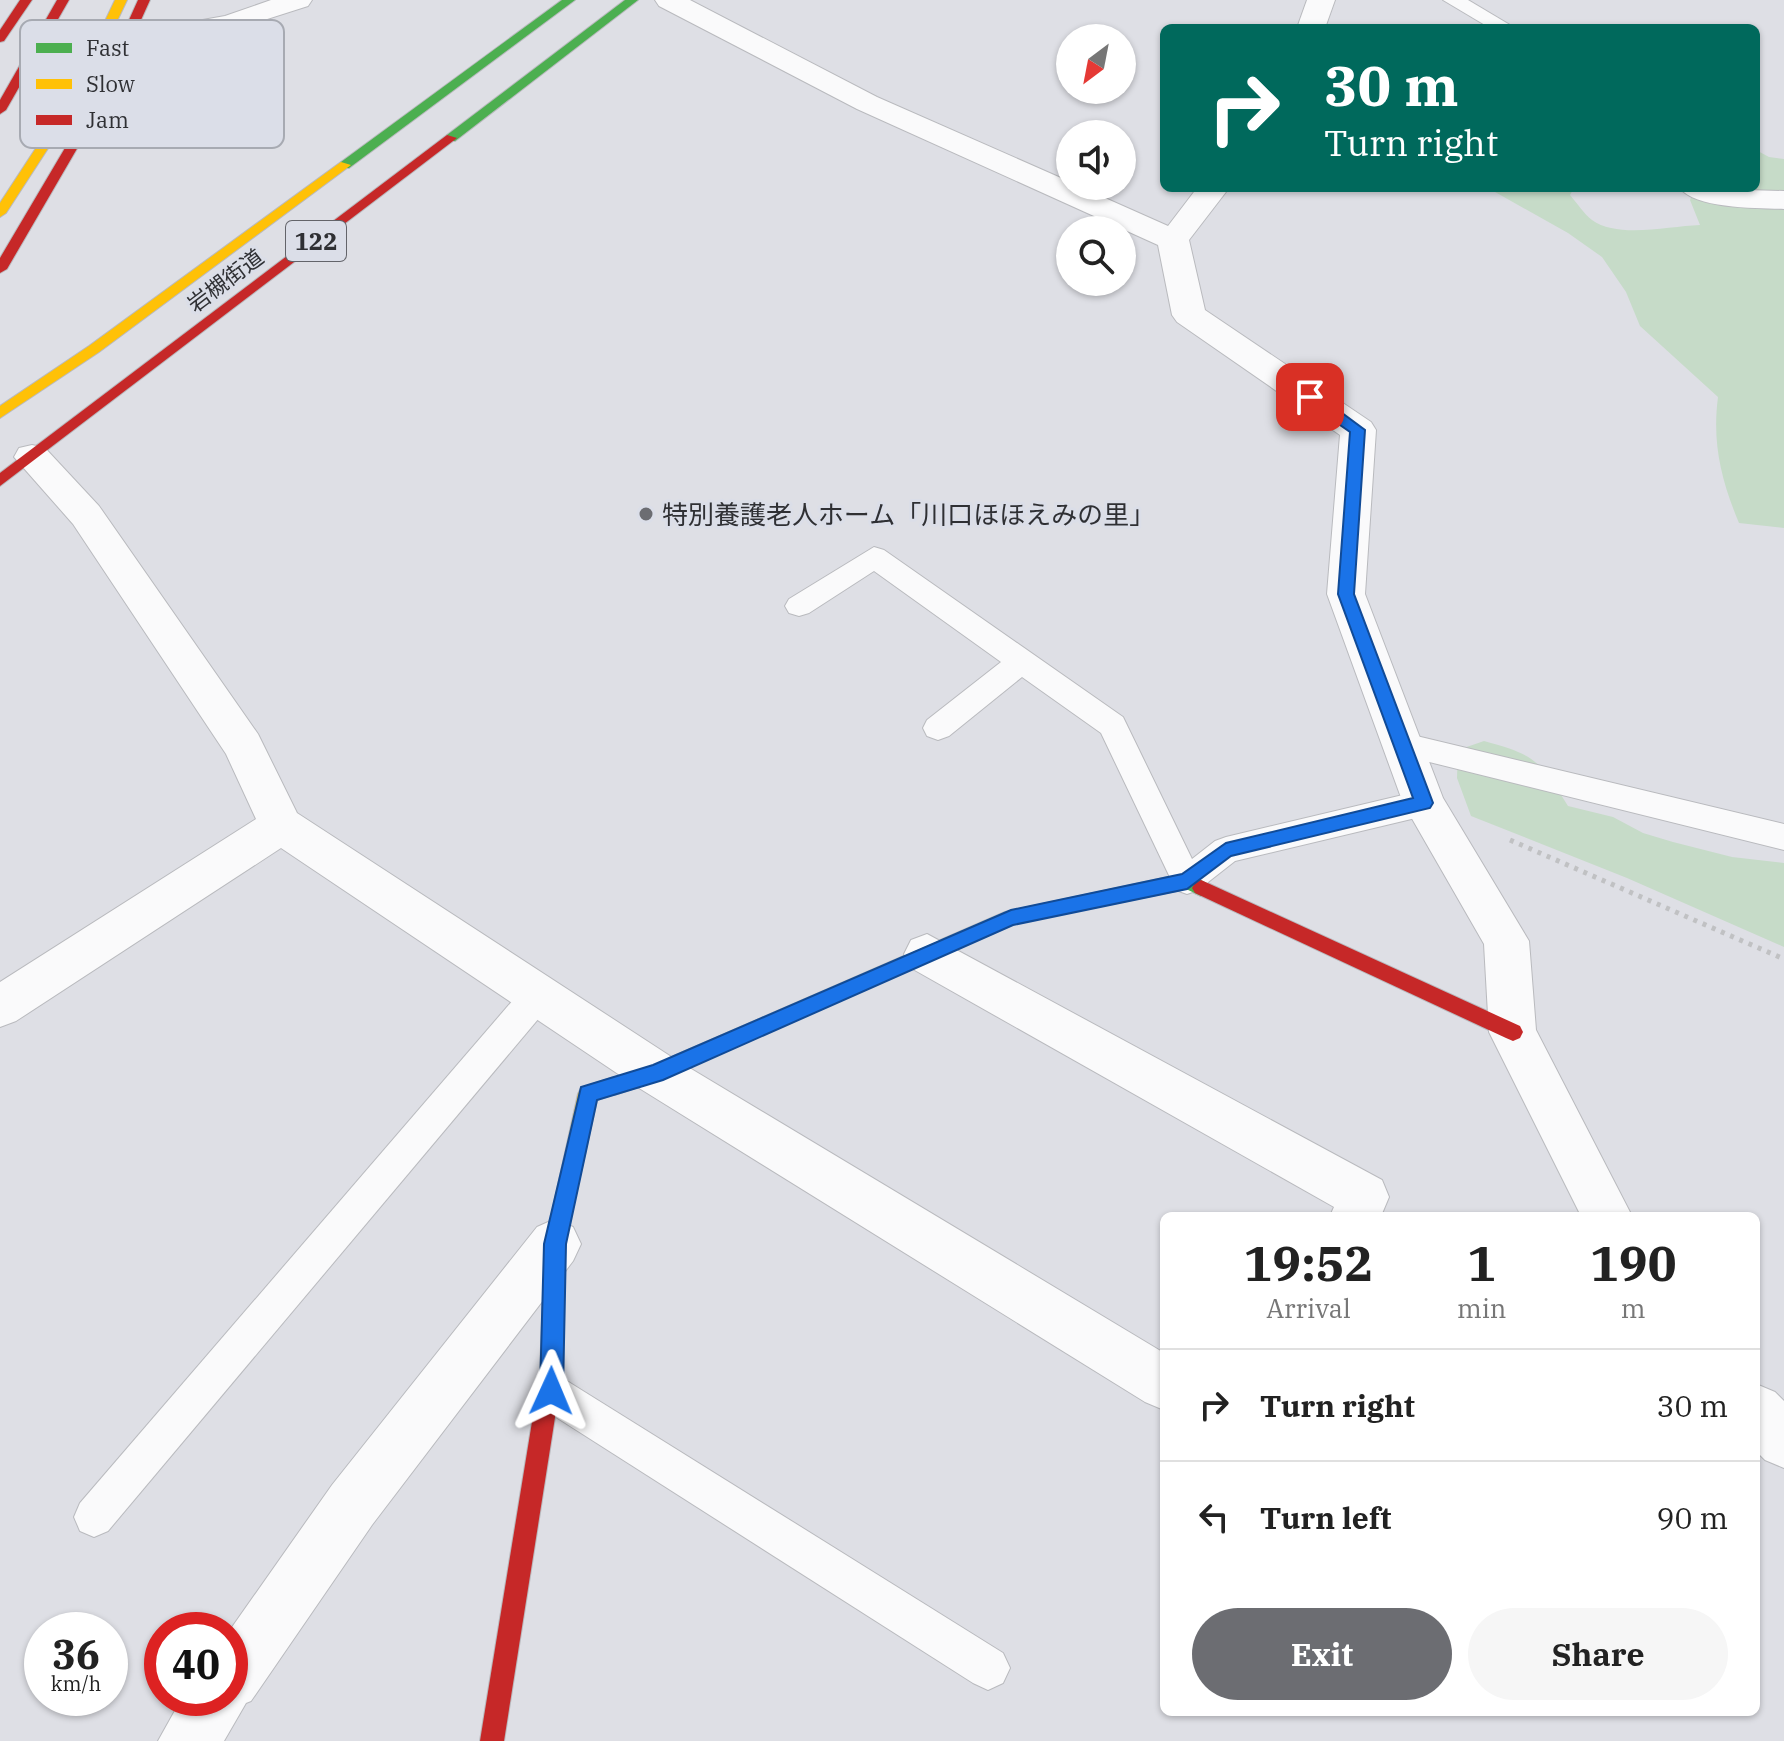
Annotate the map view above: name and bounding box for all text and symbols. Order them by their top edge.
legend [20,20,284,148]
north arrow [1056,24,1136,104]
map controls [1056,24,1136,296]
text: Fast [86,33,129,62]
text: 30 m [1324,49,1459,121]
icon: right [1192,56,1296,160]
text: Slow [86,69,135,98]
text: Jam [86,105,129,134]
text: Turn right [1324,119,1498,166]
button: sound [1056,120,1136,200]
button: search [1056,216,1136,296]
road number: 122 [286,221,346,261]
street label: 岩槻街道 [181,242,269,318]
pin [1276,363,1344,431]
icon: arrive [1288,375,1332,419]
place label: 特別養護老人ホーム「川口ほほえみの里」 [662,497,1155,531]
marker: 特別養護老人ホーム「川口ほほえみの里」 [637,505,655,523]
text: 19:52 [1244,1232,1373,1294]
text: 1 [1467,1232,1496,1294]
text: 190 [1590,1232,1676,1294]
text: Arrival [1266,1291,1351,1325]
text: min [1457,1291,1506,1325]
text: m [1621,1291,1646,1325]
position arrow [509,1349,593,1433]
icon: right [1192,1383,1236,1427]
text: Turn right [1260,1386,1415,1425]
text: 30 m [1656,1386,1728,1425]
icon: left [1192,1495,1236,1539]
text: Turn left [1260,1498,1392,1537]
text: 90 m [1656,1498,1728,1537]
button: Exit [1192,1608,1452,1700]
button: Share [1468,1608,1728,1700]
speed limit sign: 40 [144,1612,248,1716]
text: 36 [52,1628,100,1680]
text: km/h [51,1670,101,1697]

